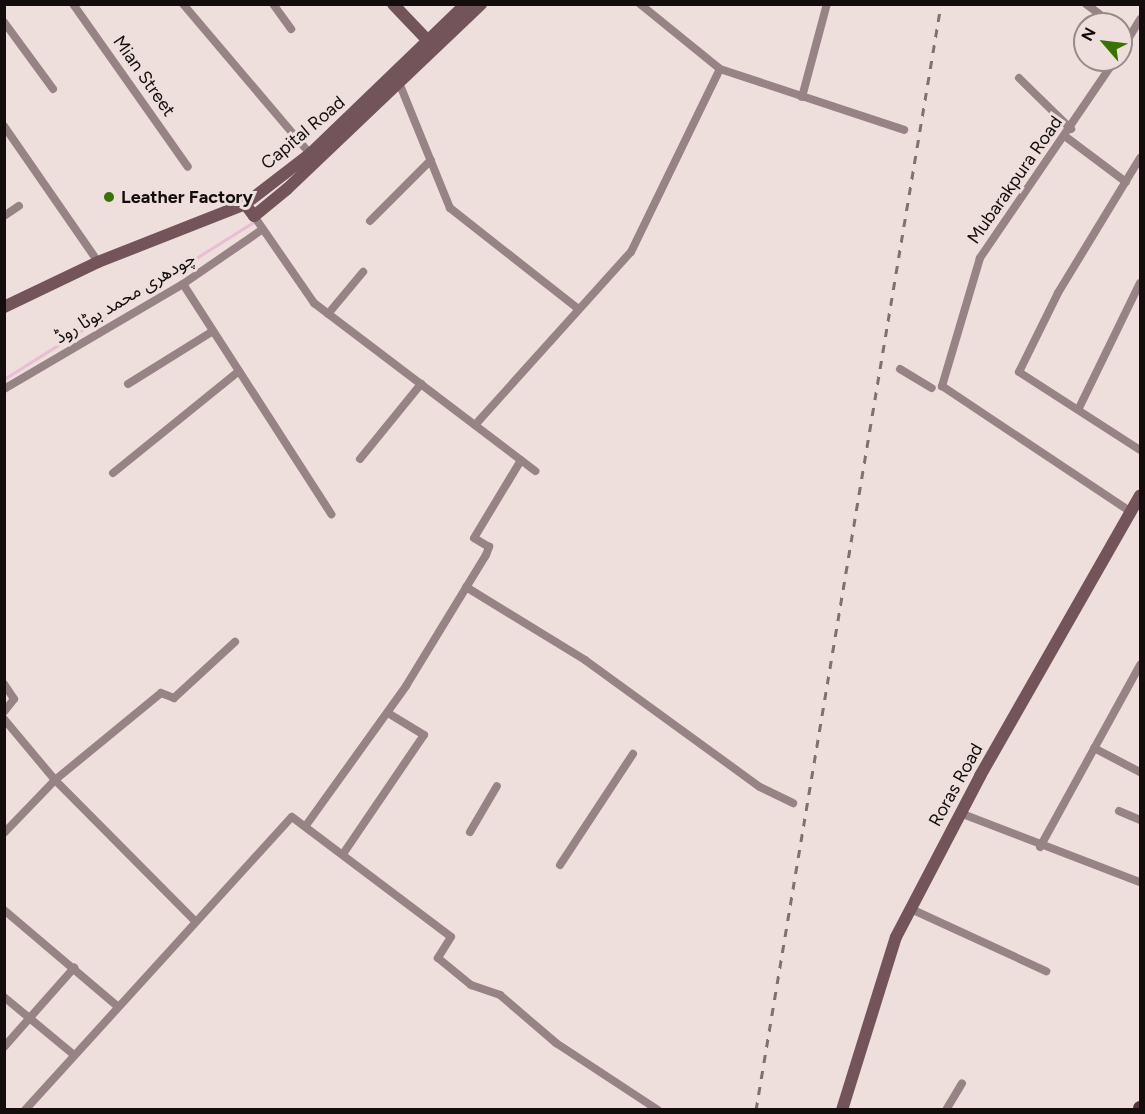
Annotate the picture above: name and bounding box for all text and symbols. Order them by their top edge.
north arrow [1073,12,1133,72]
text: N [1077,24,1100,44]
street label: Mian Street [108,32,180,120]
street label: Capital Road [257,92,349,174]
street label: Mubarakpura Road [963,112,1067,248]
place label: Leather Factory [121,186,253,208]
marker: Leather Factory [102,190,116,204]
street label: چودھری محمد بوٹا روڈ [51,247,199,349]
street label: Roras Road [924,740,988,830]

